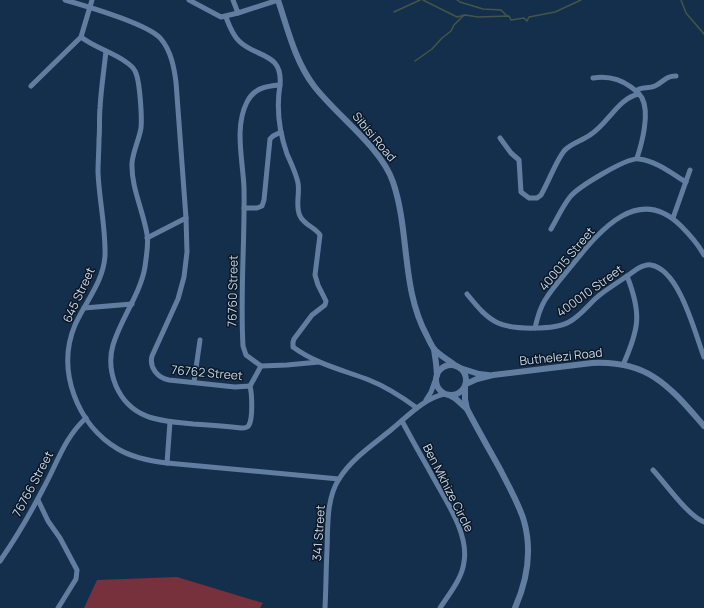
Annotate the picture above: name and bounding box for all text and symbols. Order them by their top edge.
street label: Sibisi Road [349,108,400,165]
street label: 400015 Street [535,223,598,294]
street label: 76760 Street [223,255,242,327]
street label: 400010 Street [553,260,627,321]
street label: 645 Street [58,264,99,325]
street label: Buthelezi Road [519,344,603,369]
street label: 76762 Street [171,361,244,384]
street label: Ben Mkhize Circle [419,441,478,535]
street label: 76766 Street [8,448,57,520]
street label: 341 Street [308,504,329,562]

